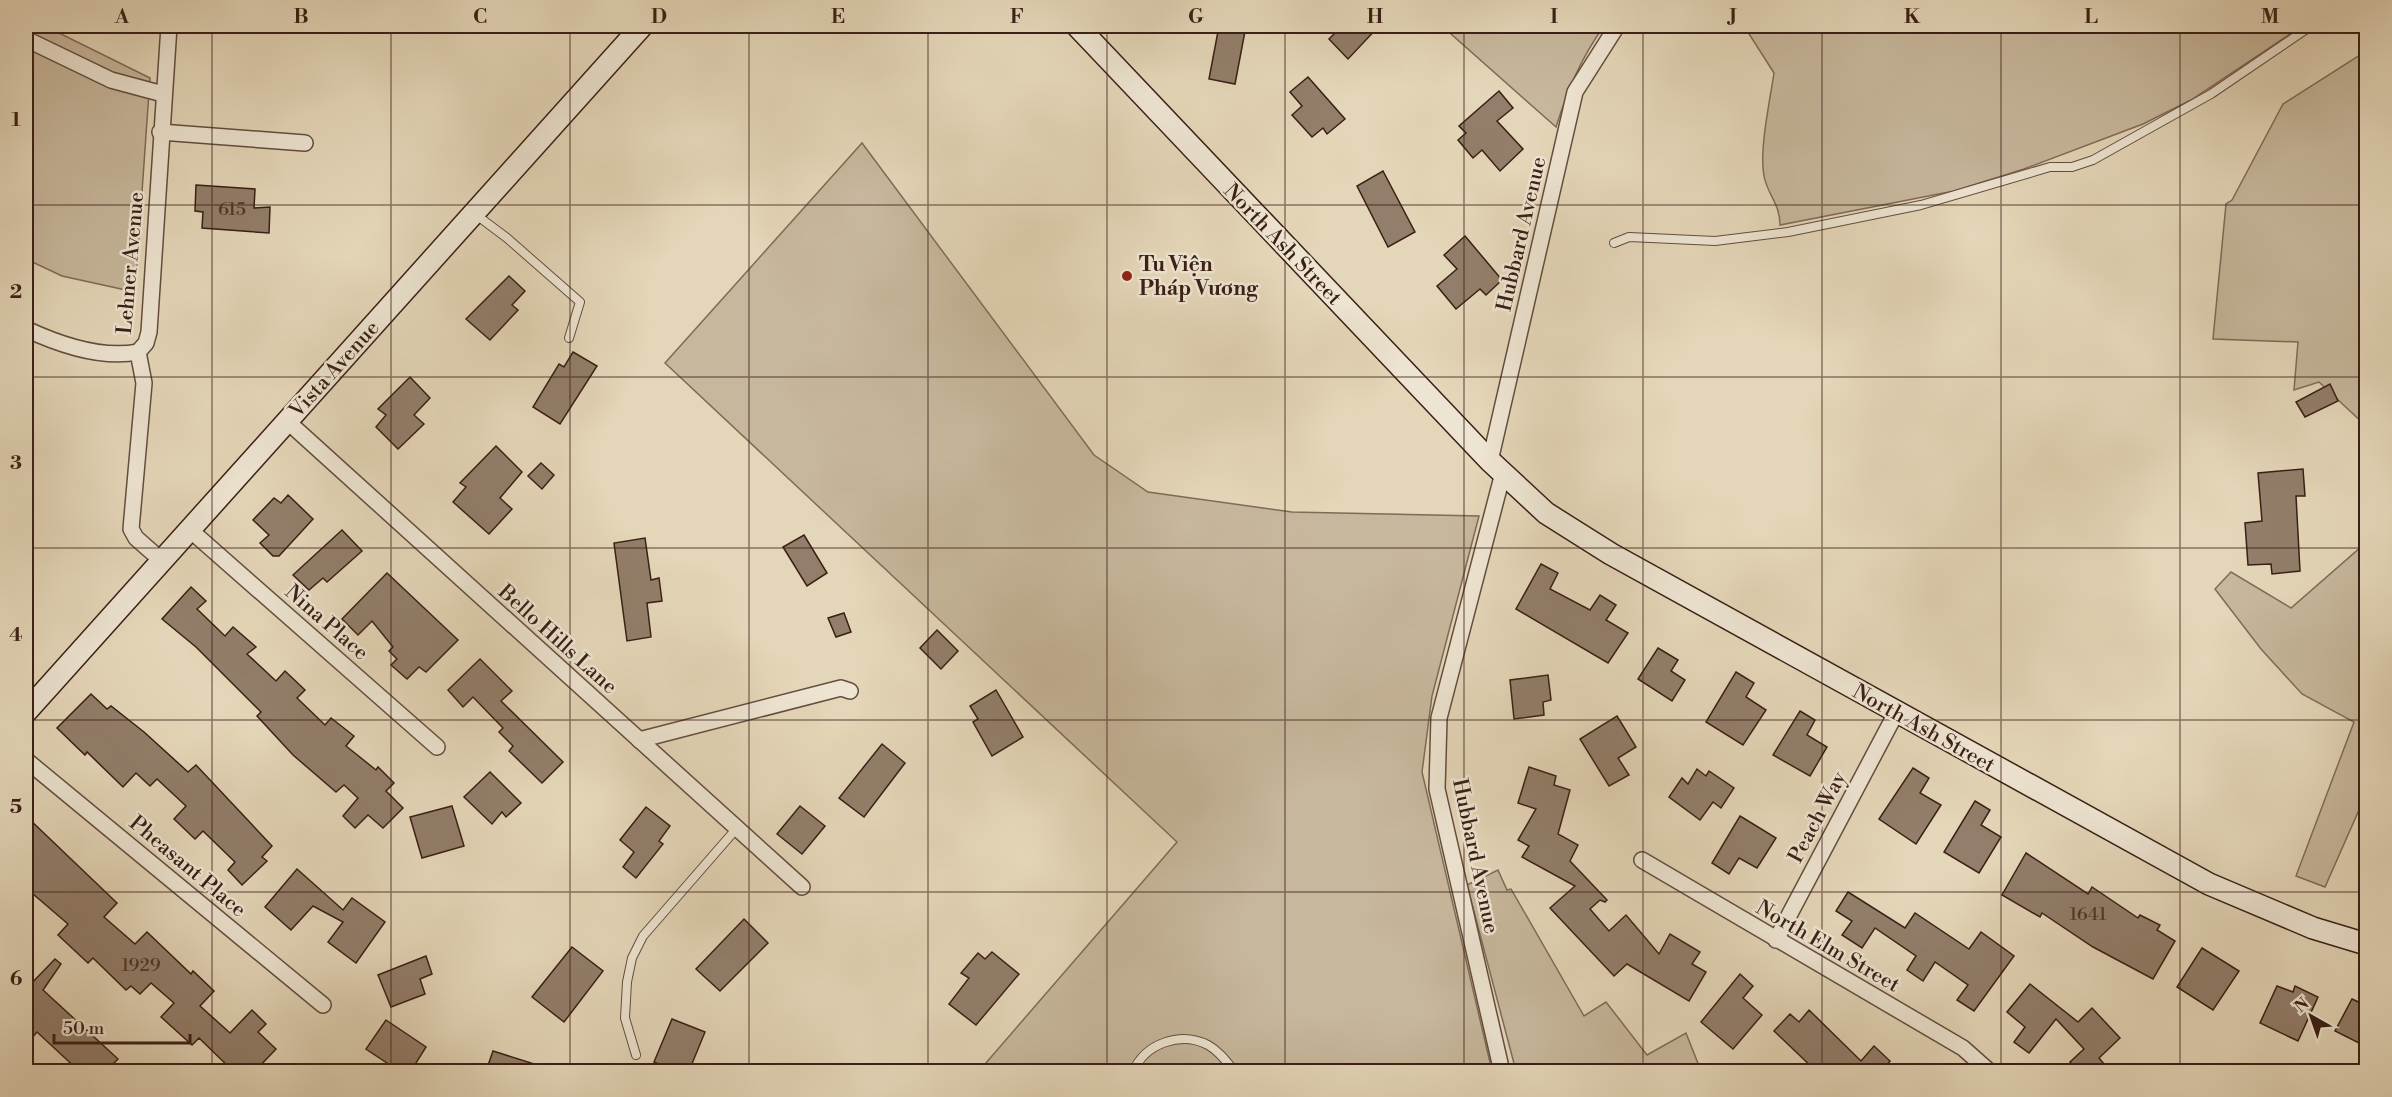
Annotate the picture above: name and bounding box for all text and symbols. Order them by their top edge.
text: A [114,5,130,30]
text: B [293,5,309,30]
text: C [473,5,487,30]
text: D [651,5,667,30]
text: E [831,5,845,30]
text: F [1010,5,1024,30]
text: G [1188,5,1204,30]
text: H [1367,5,1384,30]
text: I [1550,5,1558,30]
text: J [1726,5,1737,30]
text: K [1904,5,1921,30]
text: L [2084,5,2098,30]
text: M [2261,5,2280,30]
text: 1 [11,108,21,133]
street label: Hubbard Avenue [1492,154,1552,314]
street label: North Ash Street [1218,179,1347,311]
street label: Lehner Avenue [112,191,150,335]
house number: 615 [218,198,246,221]
place label: Tu Viện Pháp Vương [1139,252,1259,302]
marker: Tu Viện Pháp Vương [1120,269,1134,283]
text: 2 [10,280,22,305]
street label: Vista Avenue [284,316,385,424]
text: 3 [10,451,22,476]
street label: Nina Place [279,579,374,666]
street label: Bello Hills Lane [492,579,622,700]
text: 4 [9,623,23,648]
street label: North Ash Street [1848,679,2000,779]
street label: Peach Way [1783,767,1853,868]
street label: Hubbard Avenue [1446,776,1504,936]
text: 5 [10,795,22,820]
street label: Pheasant Place [124,810,251,923]
street label: North Elm Street [1751,895,1905,999]
house number: 1641 [2070,903,2107,926]
house number: 1929 [121,954,161,977]
text: 6 [10,967,23,992]
north arrow [2281,986,2341,1046]
text: N [2291,993,2314,1017]
scale bar [54,1007,190,1045]
text: 50 m [63,1017,105,1040]

